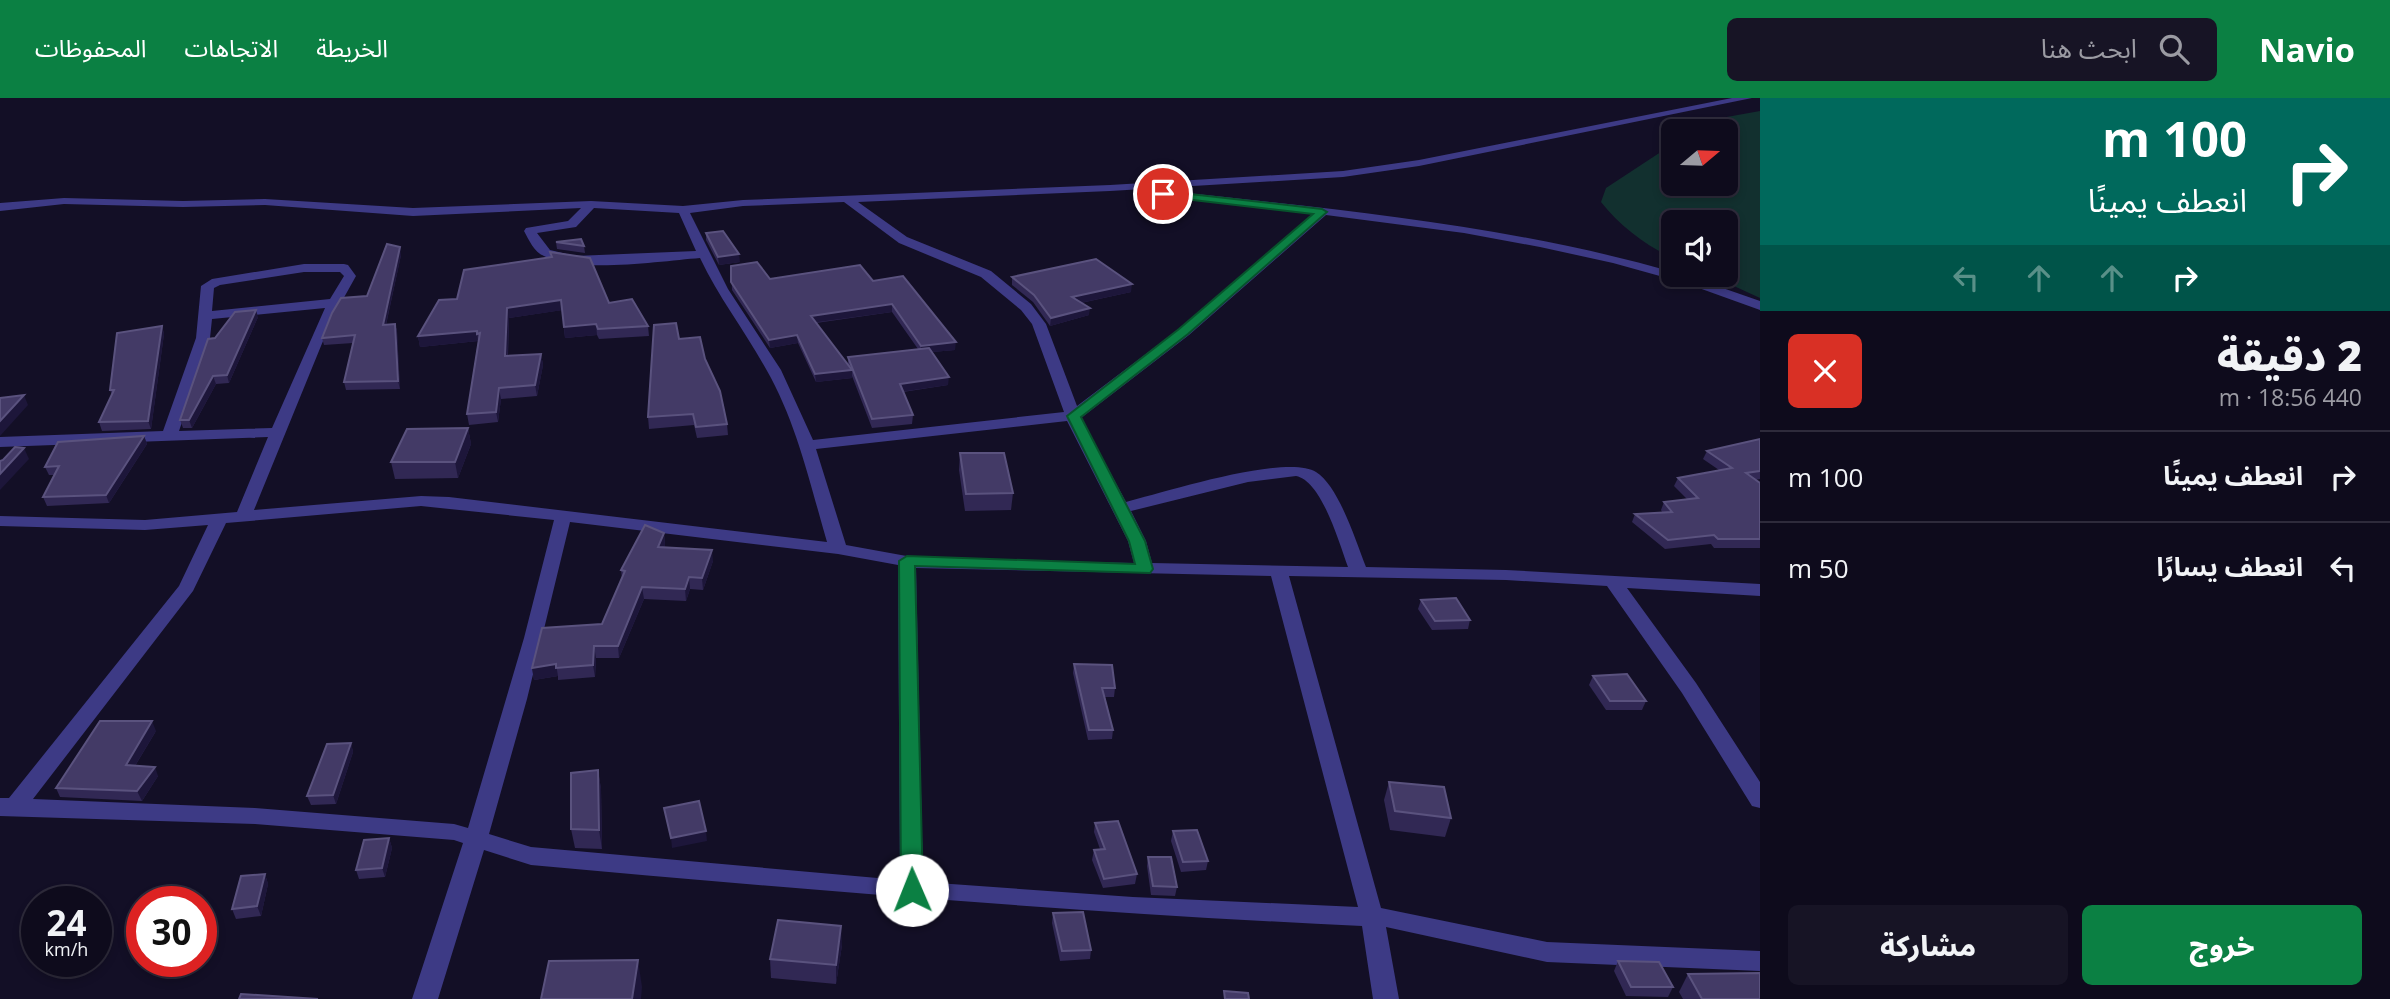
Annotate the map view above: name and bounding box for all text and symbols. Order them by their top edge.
search box [1727,18,2217,81]
text: Navio [2259,27,2355,72]
text: ابحث هنا [2041,30,2137,66]
icon: search [2155,30,2193,68]
text: المحفوظات [35,31,146,64]
text: الاتجاهات [184,31,278,64]
text: الخريطة [316,31,388,64]
text: 100 m [2102,105,2247,171]
north arrow [1661,119,1738,196]
map controls [1661,119,1738,287]
icon: right [2271,126,2362,217]
pin [1133,164,1193,224]
icon: arrive [1144,175,1182,213]
text: انعطف يمينًا [2088,178,2247,221]
button: sound [1661,210,1738,287]
icon: left [1947,259,1985,297]
icon: ahead [2020,259,2058,297]
icon: ahead [2093,259,2131,297]
icon: right [2166,259,2204,297]
text: 2 دقيقة [2217,326,2362,383]
button: close [1788,334,1862,408]
text: 440 m · 18:56 [2219,381,2362,413]
text: انعطف يمينًا [2163,457,2303,493]
icon: right [2324,458,2362,496]
text: 100 m [1788,459,1863,495]
text: انعطف يسارًا [2157,548,2303,584]
icon: left [2324,549,2362,587]
text: 50 m [1788,550,1849,586]
position arrow [875,853,949,927]
speed limit sign: 30 [126,886,217,977]
text: 24 [46,899,87,946]
button: مشاركة [1788,905,2068,985]
button: خروج [2082,905,2362,985]
text: km/h [45,937,88,961]

